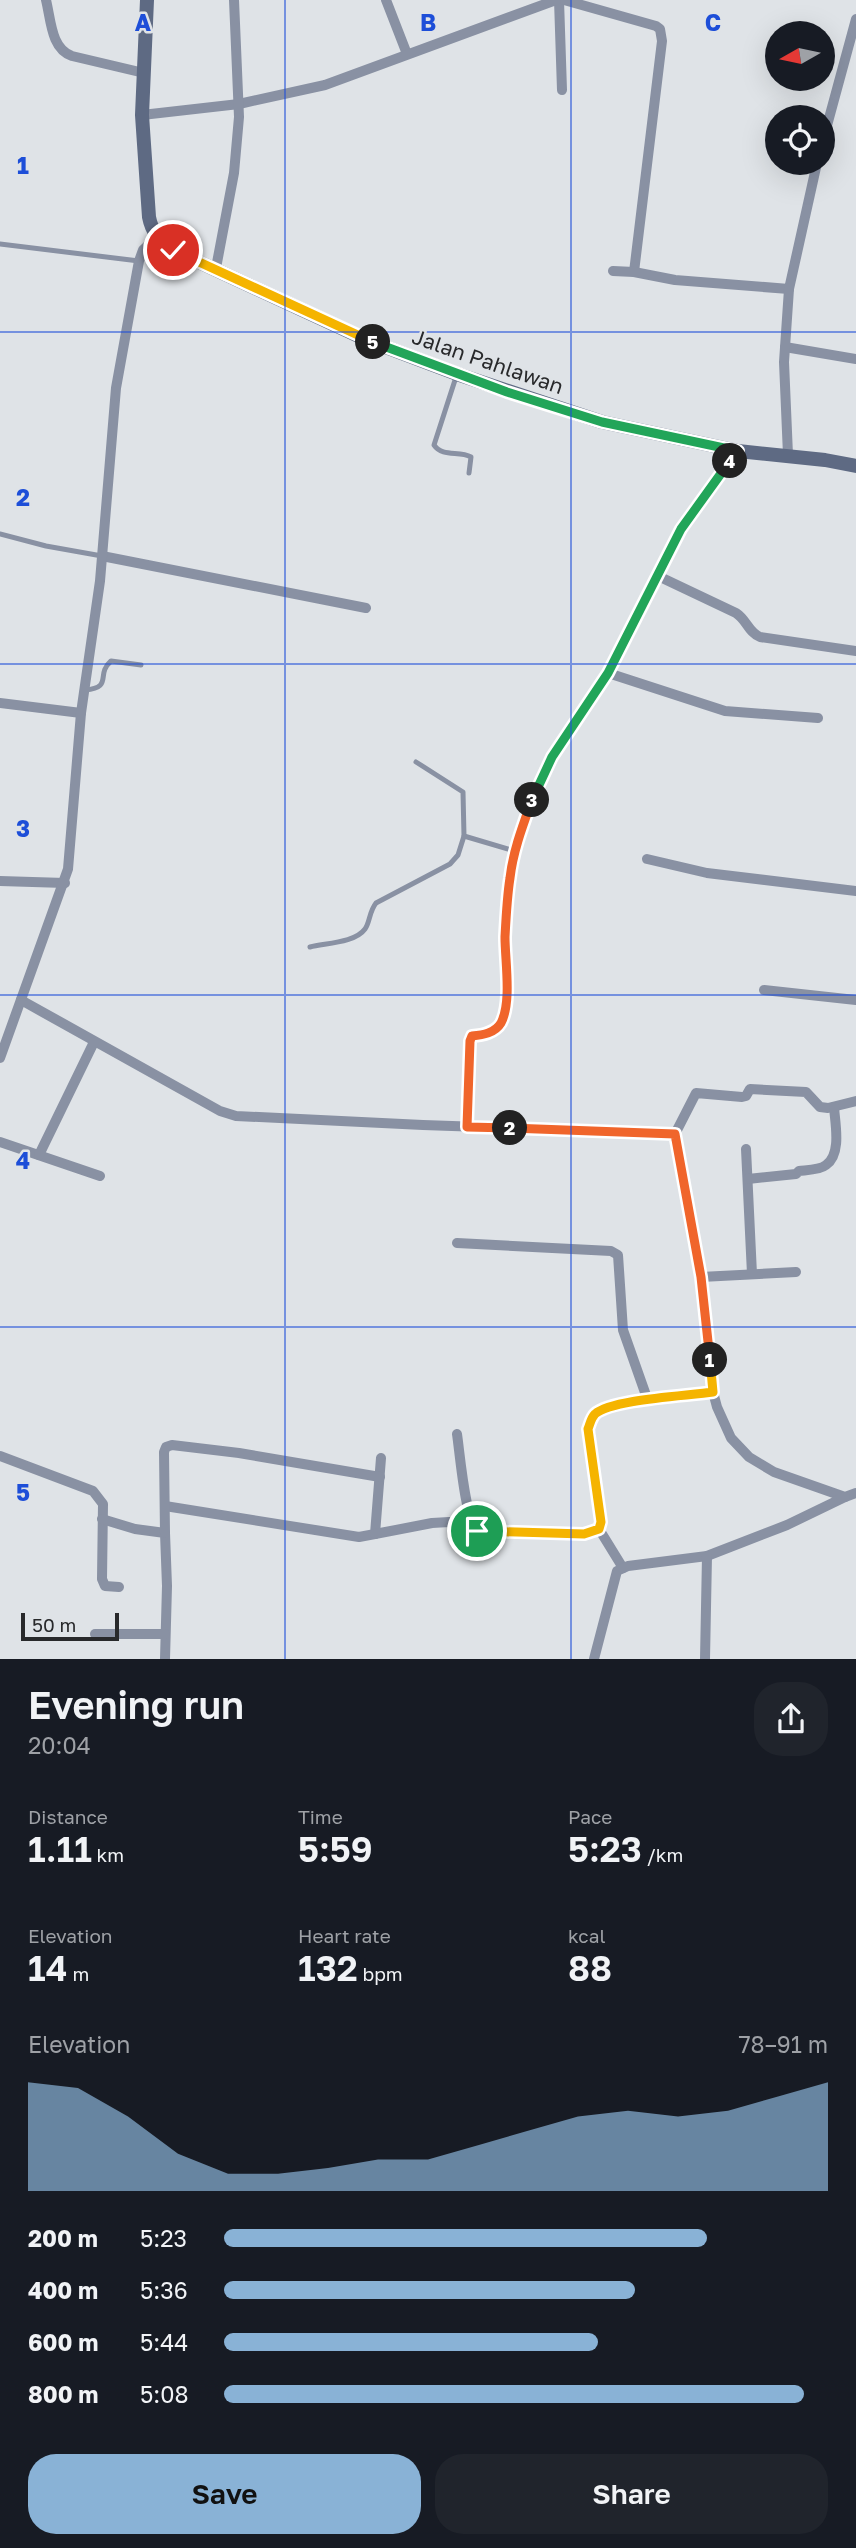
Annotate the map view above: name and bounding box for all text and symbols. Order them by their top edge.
text: A [135,8,152,36]
text: B [420,8,436,36]
text: C [705,8,721,36]
north arrow [765,21,835,91]
map controls [765,21,835,175]
button: locate [765,105,835,175]
text: 1 [17,151,29,179]
pin [143,220,203,280]
icon: check [154,231,192,269]
street label: Jalan Pahlawan [409,323,567,399]
pin: 5 [356,324,390,360]
text: 5 [367,330,378,353]
pin: 4 [712,444,748,478]
text: 4 [724,449,735,472]
text: 2 [16,483,30,511]
pin: 3 [514,782,550,818]
text: 3 [526,788,537,811]
text: 3 [16,814,30,842]
pin: 2 [492,1110,528,1146]
text: 2 [504,1116,515,1139]
text: 4 [16,1146,30,1174]
pin: 1 [692,1342,728,1378]
text: 1 [705,1348,714,1371]
text: 5 [16,1478,30,1506]
pin [447,1501,507,1561]
icon: arrive [458,1512,496,1550]
scale bar [21,1610,119,1642]
text: 50 m [32,1613,76,1636]
text: Evening run [28,1682,244,1727]
button: share [754,1682,828,1756]
text: 20:04 [28,1731,91,1759]
text: Distance [28,1805,108,1828]
text: Time [298,1805,343,1828]
text: Pace [568,1805,612,1828]
text: 1.11 [28,1828,92,1870]
text: 5:59 [298,1828,373,1870]
text: 5:23 [568,1828,642,1870]
text: km [92,1843,124,1866]
text: /km [642,1843,683,1866]
text: Elevation [28,1924,113,1947]
text: Heart rate [298,1924,391,1947]
text: kcal [568,1924,606,1947]
text: 14 [28,1947,68,1989]
text: 132 [298,1947,358,1989]
text: 88 [568,1947,612,1989]
text: m [68,1962,89,1985]
text: bpm [358,1962,403,1985]
text: Elevation [28,2030,130,2058]
text: 78–91 m [738,2030,828,2058]
text: 200 m [28,2224,98,2252]
text: 5:23 [140,2224,187,2252]
text: 400 m [28,2276,98,2304]
text: 5:36 [140,2276,188,2304]
text: 600 m [28,2328,98,2356]
text: 5:44 [140,2328,188,2356]
text: 800 m [28,2380,99,2408]
text: 5:08 [140,2380,189,2408]
button: Save [28,2454,421,2534]
button: Share [435,2454,828,2534]

